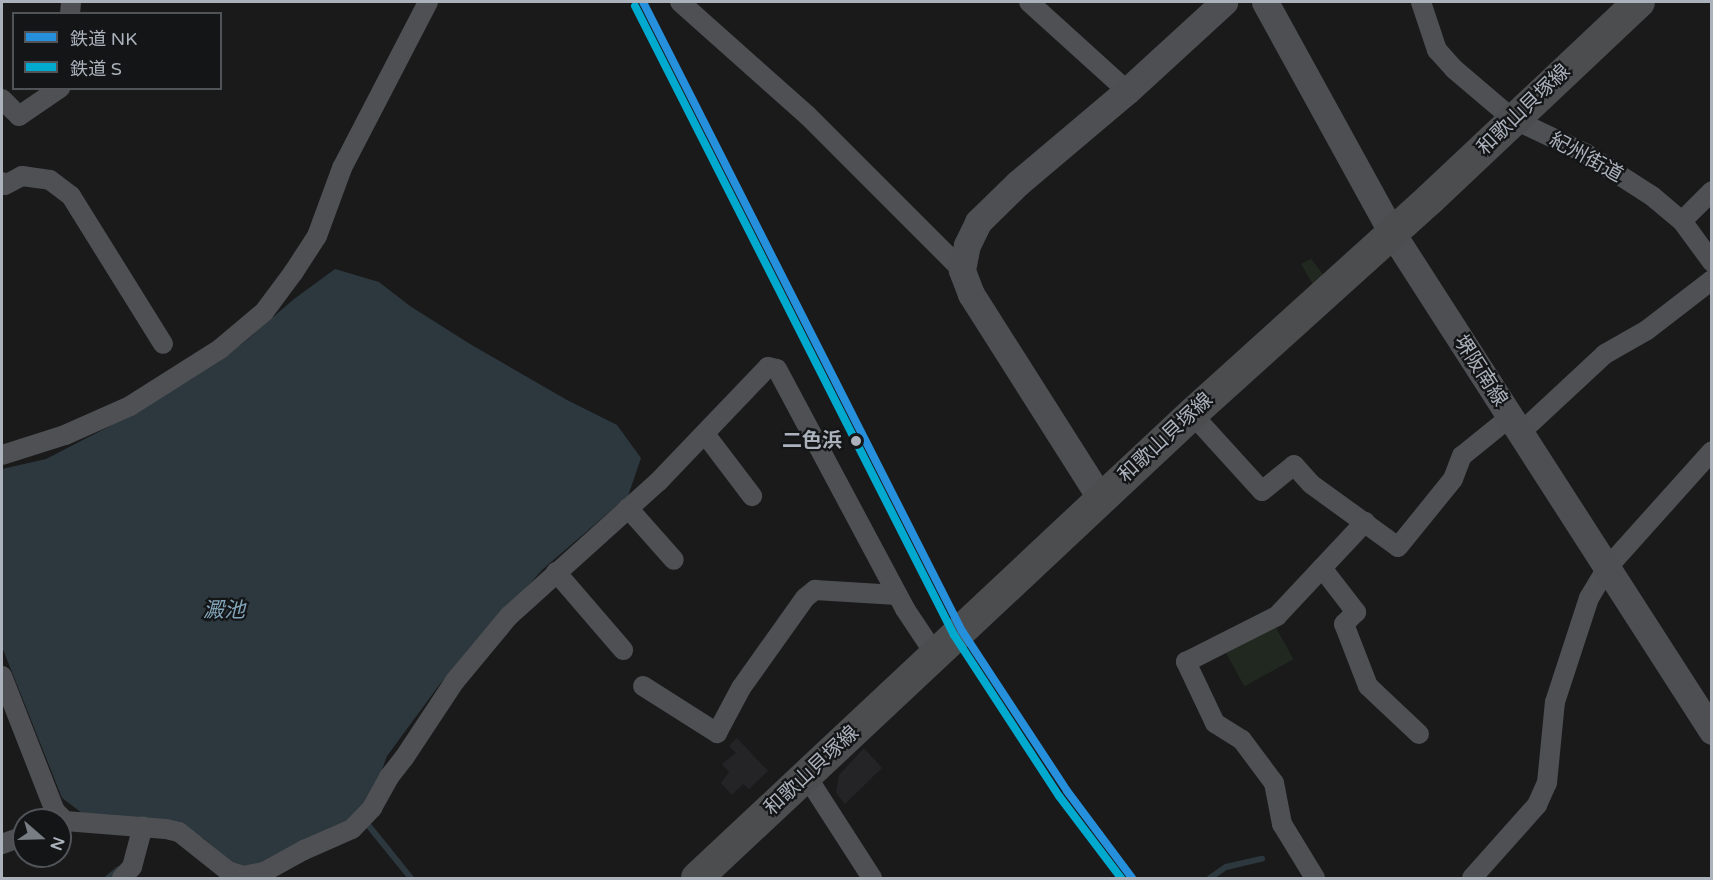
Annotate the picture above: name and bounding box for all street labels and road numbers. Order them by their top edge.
street label: 和歌山貝塚線 [1473,60,1575,160]
street label: 紀州街道 [1545,128,1627,188]
street label: 堺阪南線 [1448,331,1512,411]
street label: 和歌山貝塚線 [1114,388,1218,488]
street label: 和歌山貝塚線 [760,721,864,821]

